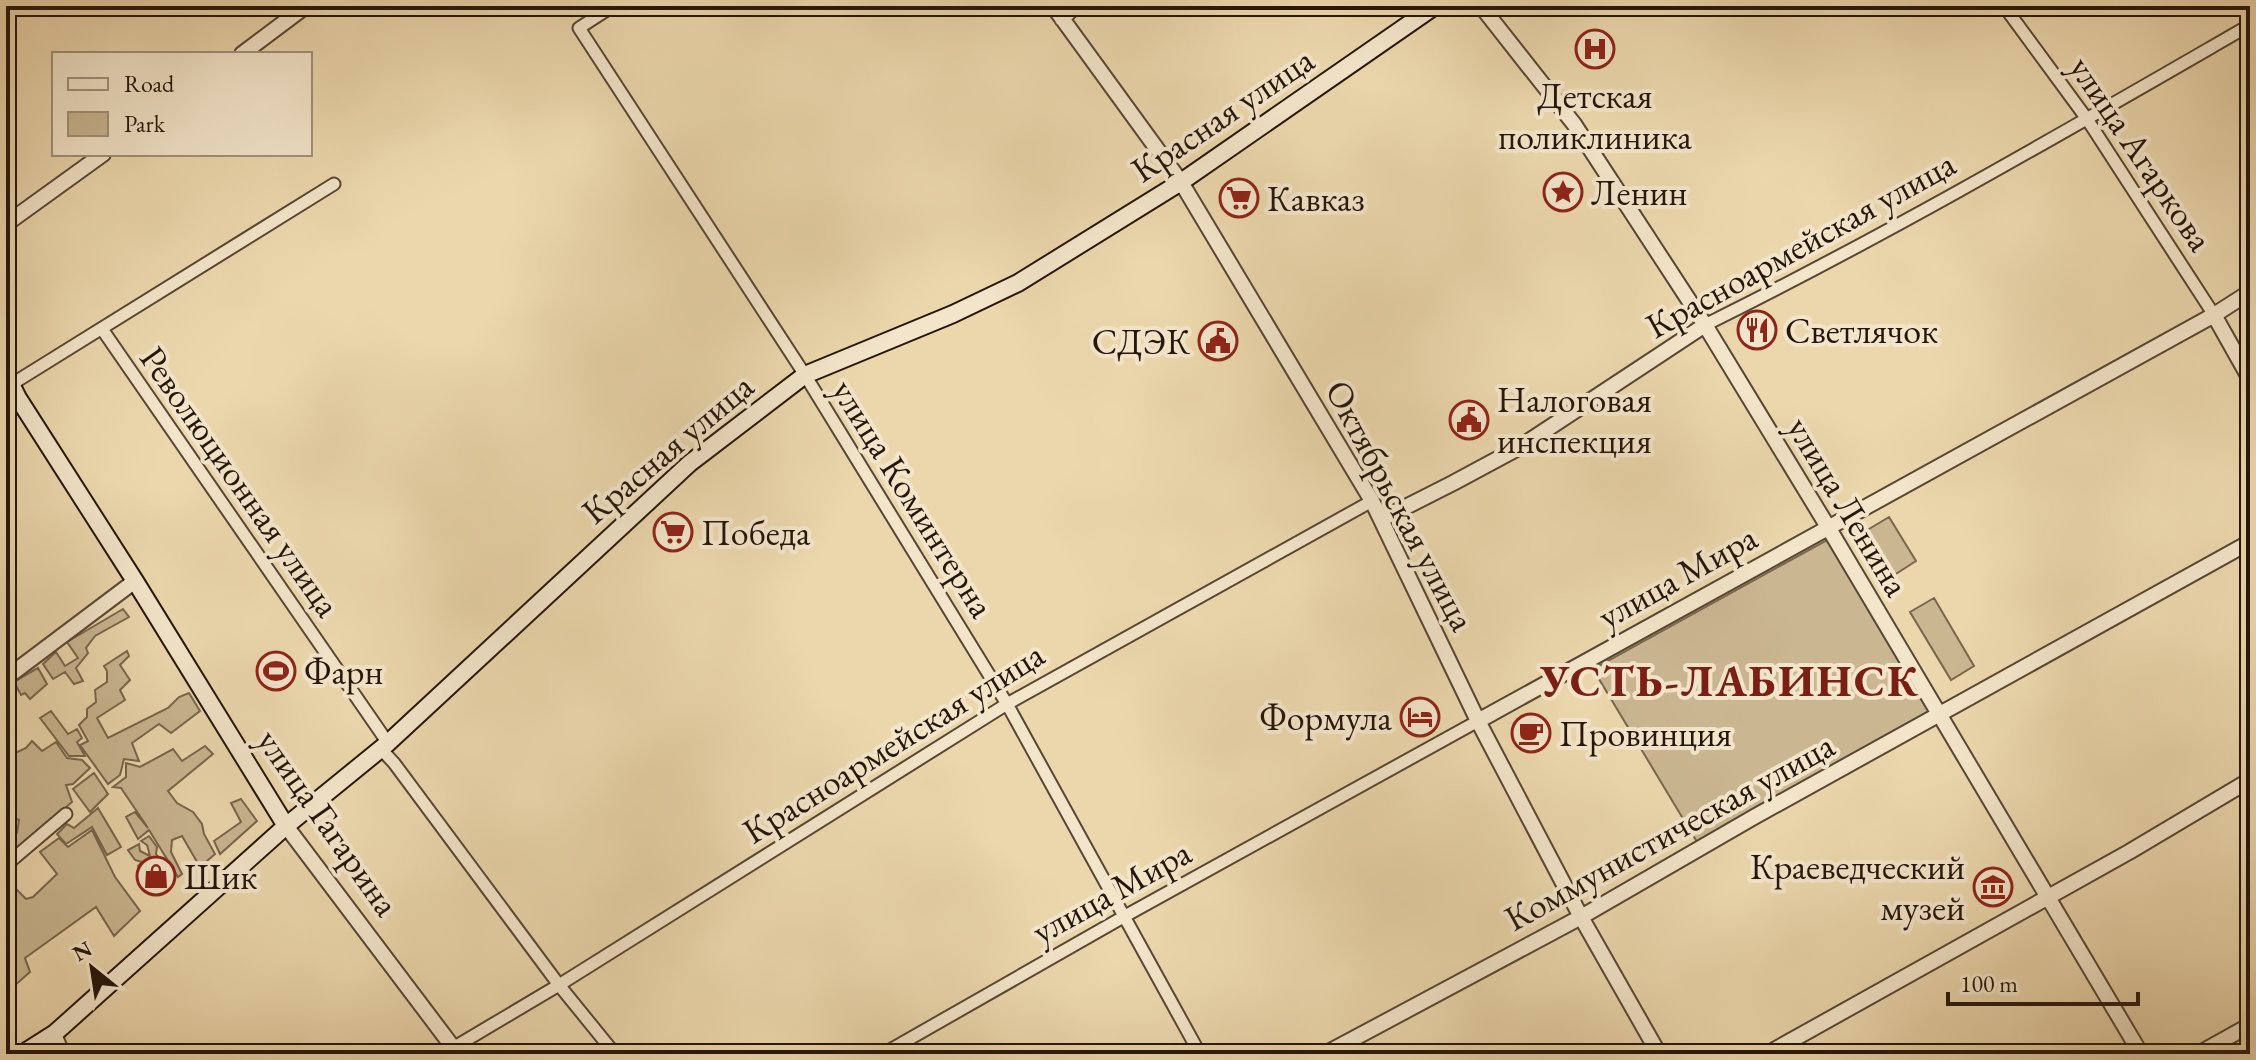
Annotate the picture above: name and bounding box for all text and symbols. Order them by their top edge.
hospital icon: Детская поликлиника [1574,28,1616,70]
street label: Красная улица [1122,36,1323,193]
street label: улица Агаркова [2059,46,2225,261]
legend [52,52,312,156]
text: Road [124,68,175,99]
place label: Детская поликлиника [1498,72,1692,160]
text: Park [124,108,166,139]
street label: Красноармейская улица [1637,140,1964,349]
place label: Ленин [1591,169,1687,216]
place icon: Ленин [1542,171,1584,213]
place label: Кавказ [1267,175,1365,222]
supermarket icon: Кавказ [1218,177,1260,219]
place label: Светлячок [1785,307,1938,354]
restaurant icon: Светлячок [1736,309,1778,351]
place label: СДЭК [1092,318,1190,365]
public building icon: СДЭК [1197,320,1239,362]
street label: Революционная улица [130,337,352,626]
street label: Красная улица [572,362,764,534]
street label: улица Коминтерна [821,370,1006,627]
street label: Октябрьская улица [1315,372,1487,639]
place label: Налоговая инспекция [1497,376,1652,464]
public building icon: Налоговая инспекция [1448,399,1490,441]
street label: улица Ленина [1776,408,1921,605]
place label: Победа [701,509,811,556]
supermarket icon: Победа [652,511,694,553]
street label: улица Мира [1589,513,1766,639]
street label: Красноармейская улица [734,630,1053,854]
place label: Фарн [304,648,383,695]
sports icon: Фарн [255,650,297,692]
district label: УСТЬ-ЛАБИНСК [1539,652,1920,709]
place label: Формула [1259,694,1393,741]
hotel icon: Формула [1399,696,1441,738]
place label: Провинция [1559,710,1732,757]
cafe icon: Провинция [1510,712,1552,754]
street label: улица Гагарина [247,719,411,926]
street label: Коммунистическая улица [1496,721,1843,942]
street label: улица Мира [1023,828,1200,954]
place label: Краеведческий музей [1750,843,1965,931]
place label: Шик [184,853,257,900]
shop icon: Шик [135,855,177,897]
museum icon: Краеведческий музей [1972,866,2014,908]
north arrow [52,928,132,1008]
text: N [67,934,97,968]
scale bar [1948,956,2138,1006]
text: 100 m [1960,968,2018,999]

